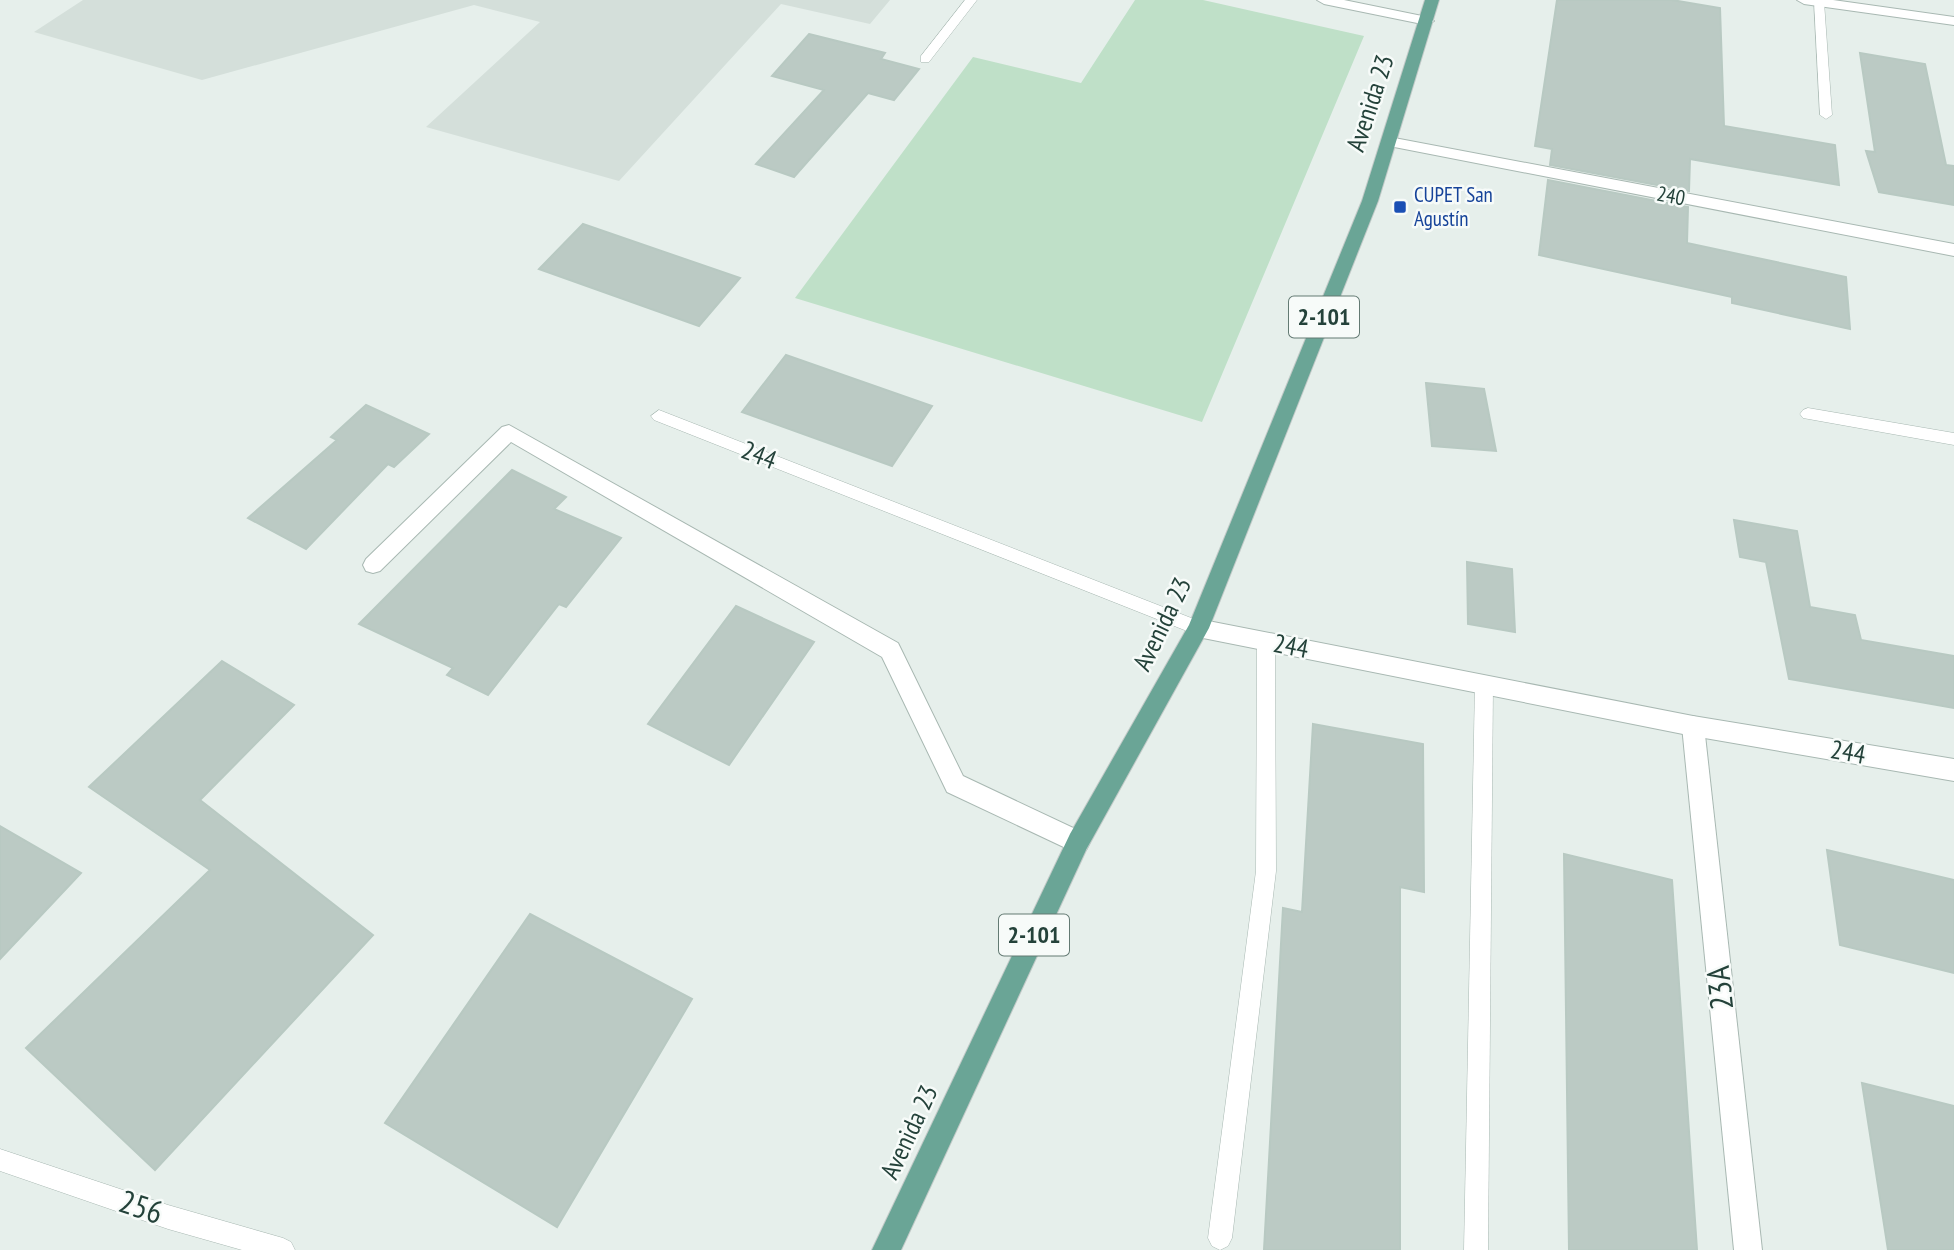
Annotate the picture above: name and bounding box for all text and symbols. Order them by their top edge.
street label: Avenida 23 [1338,50,1401,155]
street label: 240 [1655,180,1688,211]
place label: CUPET San Agustín [1414,181,1493,232]
marker: CUPET San Agustín [1392,199,1408,215]
road number: 2-101 [1289,296,1359,338]
street label: 244 [737,433,782,476]
street label: Avenida 23 [1125,572,1198,676]
street label: 244 [1271,626,1312,665]
street label: 244 [1828,732,1869,771]
road number: 2-101 [999,915,1069,956]
street label: 23A [1696,964,1742,1012]
street label: Avenida 23 [872,1080,945,1184]
street label: 256 [114,1179,168,1233]

